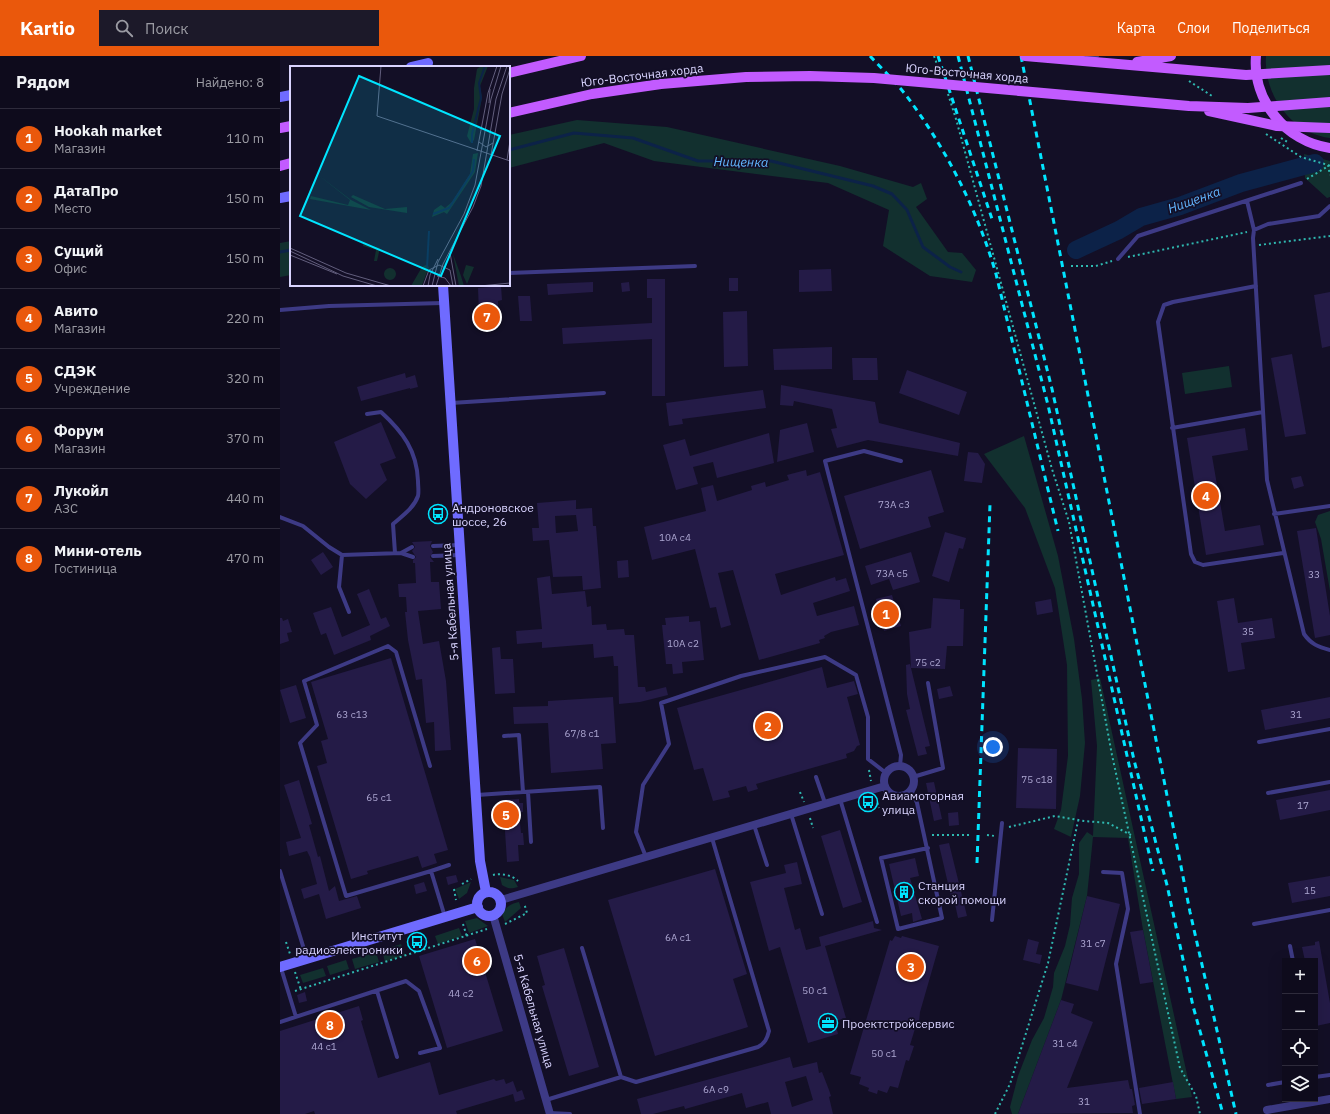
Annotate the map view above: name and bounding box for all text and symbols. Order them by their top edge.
search box [99,10,379,46]
text: Kartio [20,16,75,40]
icon: search [113,17,135,39]
text: Поиск [145,19,188,38]
text: Карта [1117,19,1155,37]
text: Слои [1177,19,1210,37]
text: Поделиться [1232,19,1310,37]
street label: Юго-Восточная хорда [580,60,705,90]
street label: Юго-Восточная хорда [905,60,1030,86]
inset map [290,66,510,286]
text: Рядом [16,71,70,93]
text: Найдено: 8 [196,74,264,91]
text: Hookah market [54,121,162,140]
text: 1 [25,130,33,147]
text: 110 m [226,130,264,147]
text: Магазин [54,140,106,157]
water label: Нищенка [713,153,769,171]
text: ДатаПро [54,181,119,200]
water label: Нищенка [1165,183,1223,217]
text: 2 [25,190,33,207]
text: 150 m [226,190,264,207]
text: Место [54,200,92,217]
text: Сущий [54,241,103,260]
text: 3 [25,250,33,267]
text: 150 m [226,250,264,267]
text: Офис [54,260,87,277]
text: Авито [54,301,98,320]
pin: 7 [474,302,500,332]
text: 4 [25,310,33,327]
text: 220 m [226,310,264,327]
text: Магазин [54,320,106,337]
text: СДЭК [54,361,96,380]
text: 5 [25,370,33,387]
text: 320 m [226,370,264,387]
text: Учреждение [54,380,130,397]
text: Форум [54,421,104,440]
text: 6 [25,430,33,447]
text: 370 m [226,430,264,447]
text: Магазин [54,440,106,457]
text: Лукойл [54,481,109,500]
pin: 4 [1193,481,1219,511]
text: 7 [25,490,33,507]
text: 440 m [226,490,264,507]
house number: 73А с3 [878,498,910,511]
text: АЗС [54,500,78,517]
place label: Андроновское шоссе, 26 [452,500,534,529]
bus stop icon: Андроновское шоссе, 26 [427,503,449,525]
house number: 10А с4 [659,531,691,544]
text: Мини-отель [54,541,142,560]
street label: 5-я Кабельная улица [438,542,462,661]
text: 8 [25,550,33,567]
text: 470 m [226,550,264,567]
text: Гостиница [54,560,117,577]
house number: 73А с5 [876,567,908,580]
house number: 33 [1308,568,1320,581]
pin: 1 [873,599,899,629]
house number: 35 [1242,625,1254,638]
house number: 10А с2 [667,637,699,650]
house number: 75 с2 [915,656,941,669]
house number: 63 с13 [336,708,368,721]
house number: 31 [1290,708,1302,721]
pin: 2 [755,711,781,741]
house number: 67/8 с1 [564,727,600,740]
your location [983,737,1003,757]
house number: 75 с18 [1021,773,1053,786]
place label: Авиамоторная улица [882,788,964,817]
house number: 65 с1 [366,791,392,804]
bus stop icon: Авиамоторная улица [857,791,879,813]
house number: 17 [1297,799,1309,812]
pin: 5 [493,800,519,830]
place label: Станция скорой помощи [918,878,1006,907]
building icon: Станция скорой помощи [893,881,915,903]
house number: 15 [1304,884,1316,897]
place label: Институт радиоэлектроники [295,928,403,957]
bus stop icon: Институт радиоэлектроники [406,931,428,953]
house number: 6А с1 [665,931,691,944]
house number: 31 с7 [1080,937,1106,950]
pin: 6 [464,946,490,976]
street label: 5-я Кабельная улица [511,952,558,1070]
pin: 3 [898,952,924,982]
map controls [1282,958,1318,1102]
button: + [1282,958,1318,994]
house number: 50 с1 [802,984,828,997]
house number: 44 с2 [448,987,474,1000]
button: − [1282,994,1318,1030]
pin: 8 [317,1010,343,1040]
office icon: Проектстройсервис [817,1012,839,1034]
place label: Проектстройсервис [842,1016,954,1031]
button: locate [1282,1030,1318,1066]
house number: 31 с4 [1052,1037,1078,1050]
house number: 44 с1 [311,1040,337,1053]
house number: 50 с1 [871,1047,897,1060]
button: layers [1282,1066,1318,1102]
house number: 6А с9 [703,1083,729,1096]
house number: 31 [1078,1095,1090,1108]

